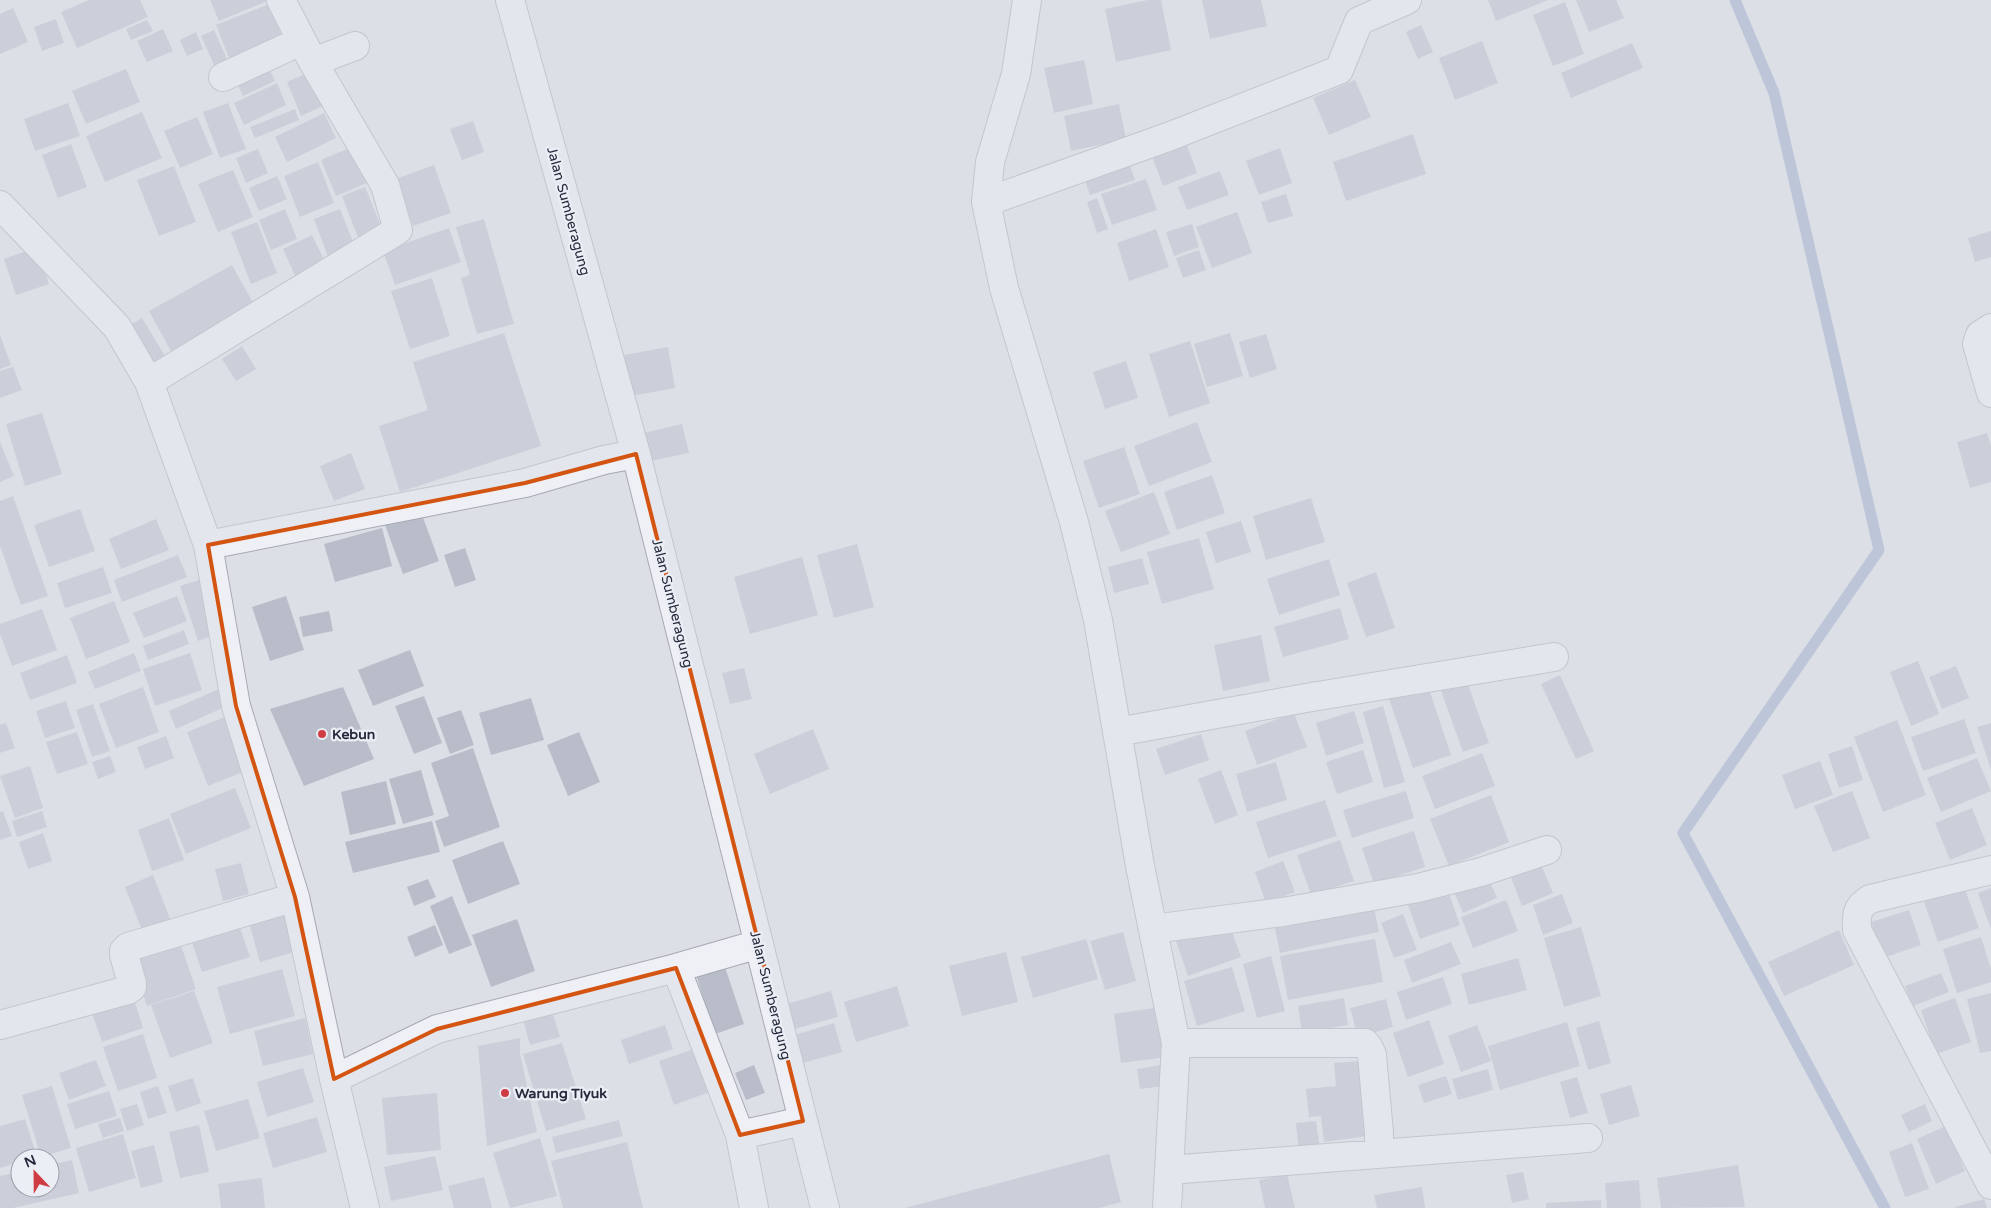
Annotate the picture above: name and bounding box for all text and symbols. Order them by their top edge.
street label: Jalan Sumberagung [543,145,594,277]
street label: Jalan Sumberagung [648,537,697,669]
place label: Kebun [332,726,375,743]
marker: Kebun [316,728,328,740]
street label: Jalan Sumberagung [746,929,795,1061]
place label: Warung Tiyuk [515,1085,607,1102]
marker: Warung Tiyuk [499,1087,511,1099]
north arrow [10,1148,60,1198]
text: N [22,1151,39,1171]

